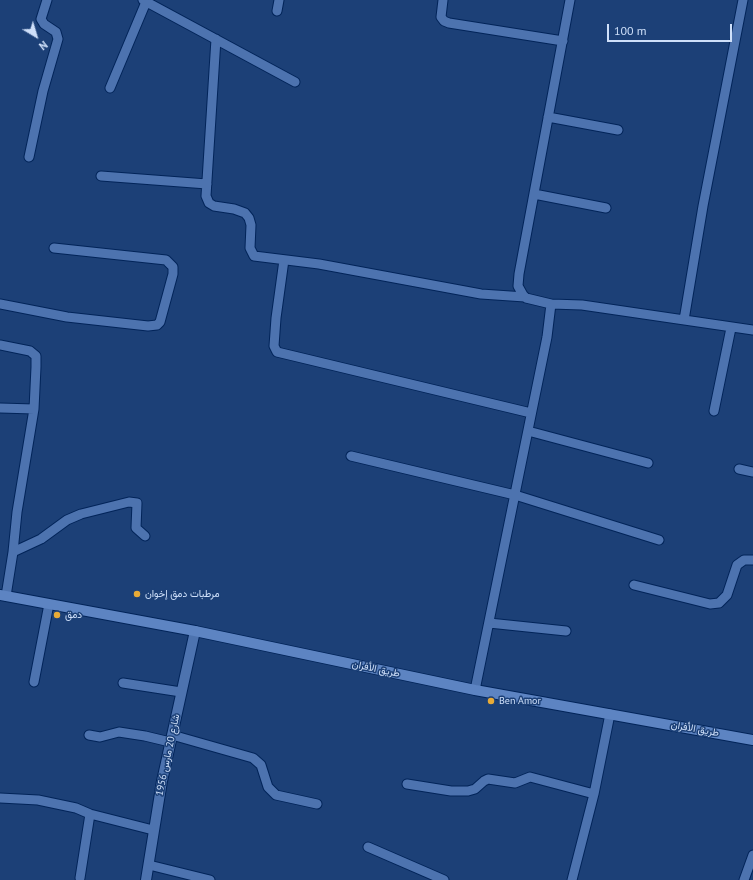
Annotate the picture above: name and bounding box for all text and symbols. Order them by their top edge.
north arrow [16,16,56,56]
scale bar [609,16,734,42]
text: 100 m [614,23,647,38]
text: N [36,38,51,53]
place label: مرطبات دمق إخوان [145,588,220,600]
marker: مرطبات دمق إخوان [132,589,142,599]
place label: دمق [65,609,82,621]
marker: دمق [52,610,62,620]
street label: طريق الأفران [351,658,401,680]
place label: Ben Amor [499,695,541,707]
marker: Ben Amor [486,696,496,706]
street label: شارع 20 مارس 1956 [153,713,183,797]
street label: طريق الأفران [670,719,720,739]

